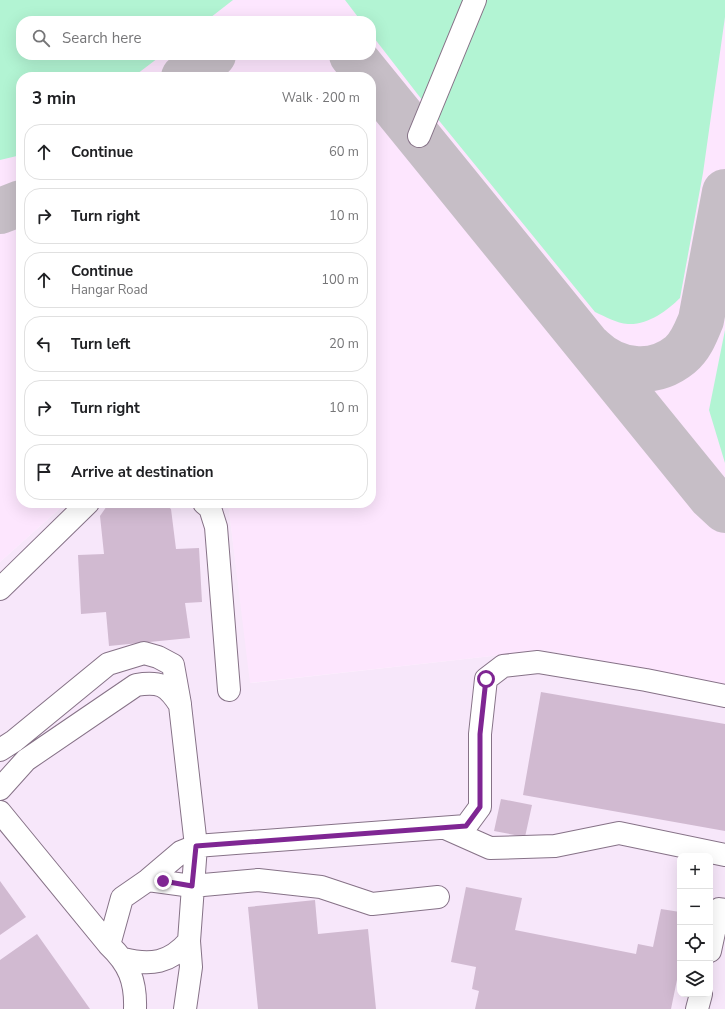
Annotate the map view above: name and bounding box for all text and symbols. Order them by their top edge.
search box [16,16,376,60]
icon: search [30,27,52,49]
text: Search here [62,28,142,48]
text: 3 min [32,87,76,110]
text: Walk · 200 m [282,89,360,107]
icon: ahead [33,141,55,163]
text: Continue [71,142,133,162]
text: 60 m [329,143,359,161]
icon: right [33,205,55,227]
text: Turn right [71,206,140,226]
text: 10 m [329,207,359,225]
text: Continue [71,261,133,281]
icon: ahead [33,269,55,291]
text: 100 m [321,271,359,289]
text: Hangar Road [71,281,148,299]
icon: left [33,333,55,355]
text: Turn left [71,334,130,354]
text: 20 m [329,335,359,353]
icon: right [33,397,55,419]
text: Turn right [71,398,140,418]
text: 10 m [329,399,359,417]
icon: arrive [33,461,55,483]
text: Arrive at destination [71,462,214,482]
route start [477,670,495,688]
map controls [677,853,713,997]
button: + [677,853,713,889]
route end [154,872,172,890]
button: − [677,889,713,925]
button: locate [677,925,713,961]
button: layers [677,961,713,997]

